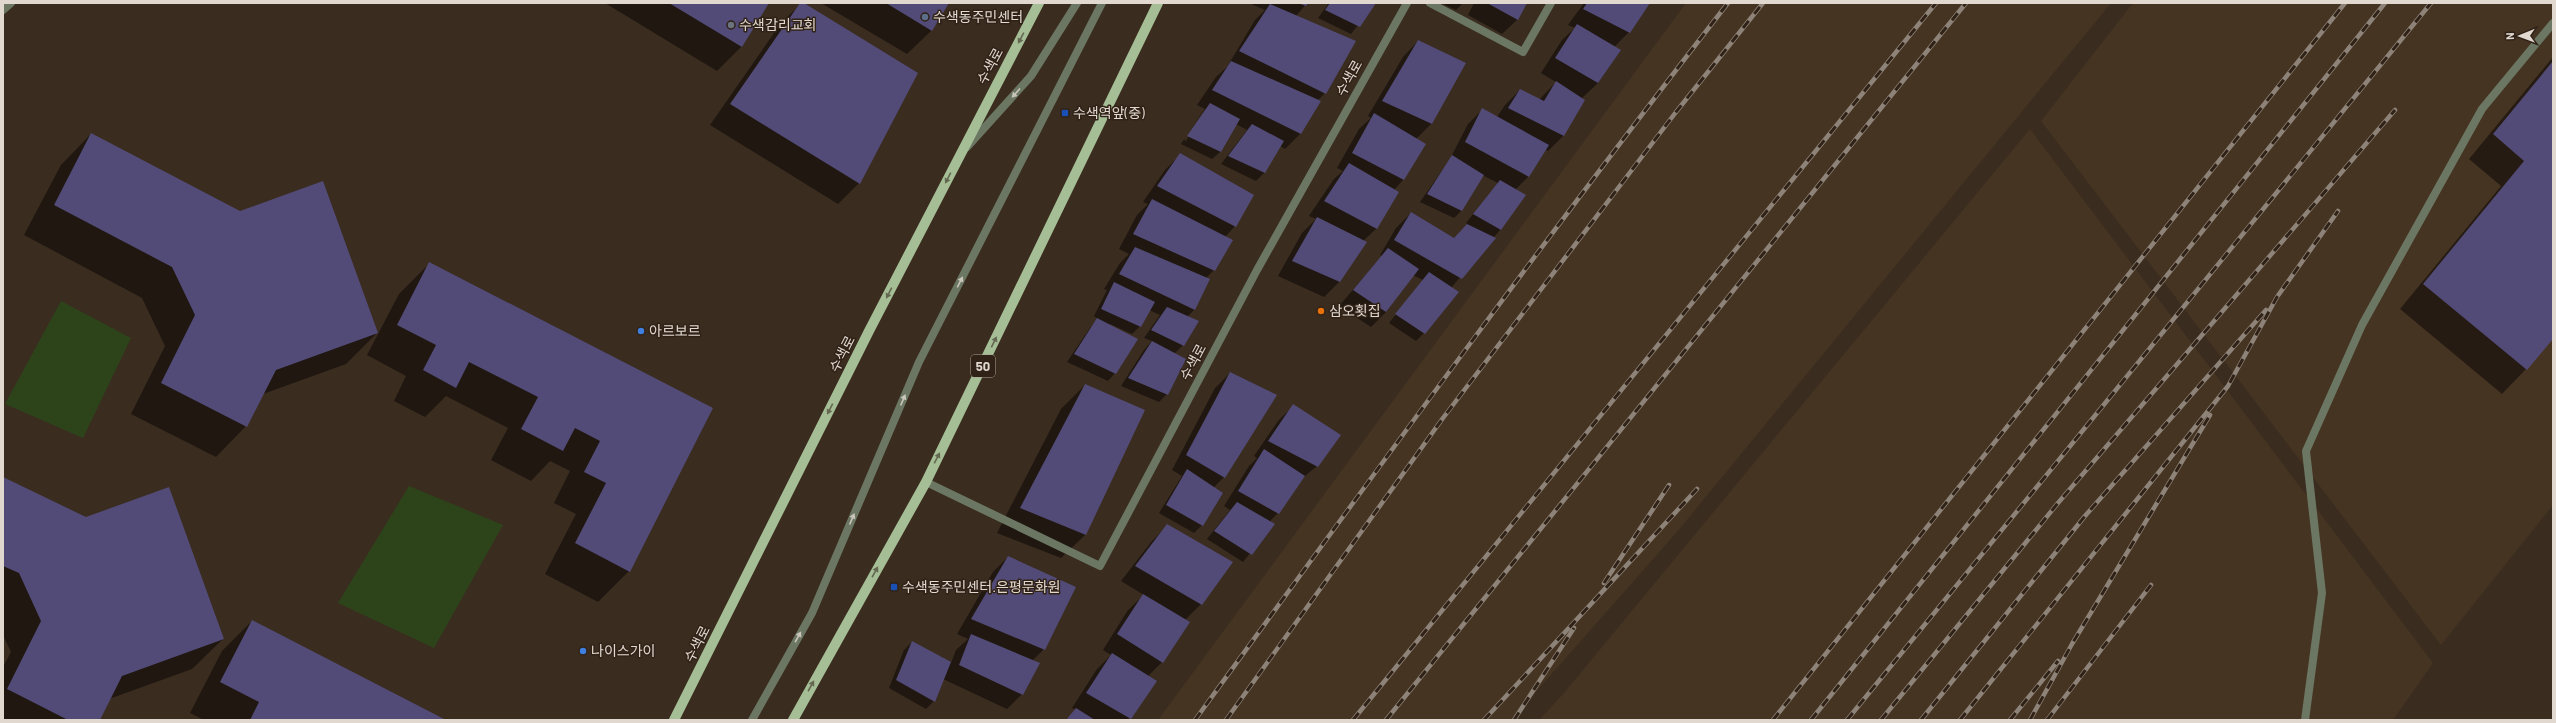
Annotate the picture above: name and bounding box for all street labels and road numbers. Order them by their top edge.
street label: 수색로 [973,45,1006,87]
street label: 수색로 [1332,57,1365,99]
street label: 수색로 [825,333,858,375]
street label: 수색로 [1176,341,1209,383]
road number: 50 [971,355,995,377]
street label: 수색로 [680,623,713,665]

